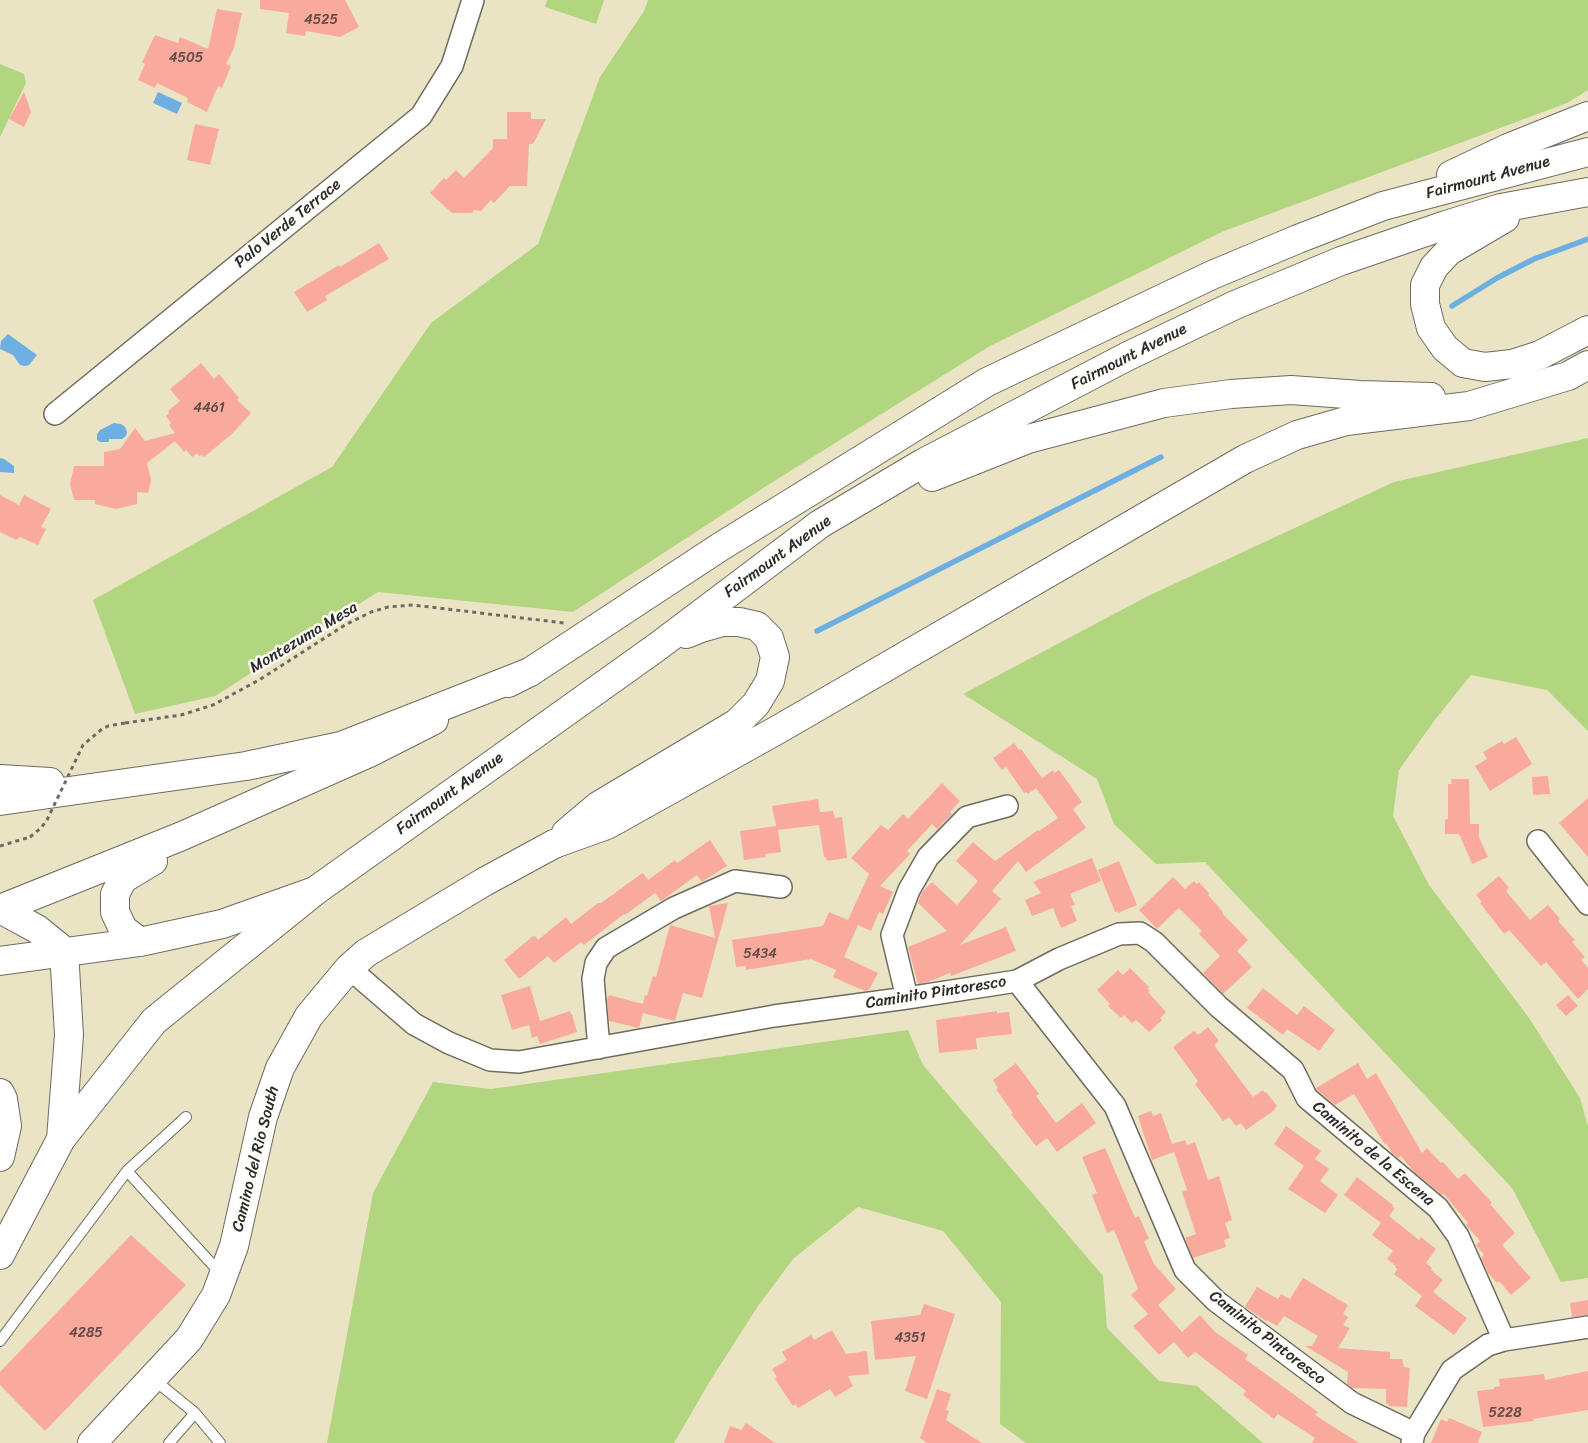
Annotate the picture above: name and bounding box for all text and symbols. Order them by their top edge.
house number: 4525 [304,12,338,28]
house number: 4505 [169,50,203,66]
street label: Fairmount Avenue [1424,152,1552,204]
street label: Palo Verde Terrace [231,175,345,273]
street label: Fairmount Avenue [1068,320,1190,394]
house number: 4461 [193,400,225,416]
street label: Fairmount Avenue [721,512,835,602]
street label: Montezuma Mesa [247,598,361,678]
street label: Fairmount Avenue [393,749,507,839]
house number: 5434 [743,946,777,962]
street label: Caminito Pintoresco [864,972,1008,1014]
street label: Camino del Rio South [229,1084,283,1234]
street label: Caminito de la Escena [1308,1097,1438,1211]
street label: Caminito Pintoresco [1205,1287,1329,1389]
house number: 4285 [69,1325,103,1341]
house number: 4351 [895,1330,925,1346]
house number: 5228 [1488,1405,1522,1421]

